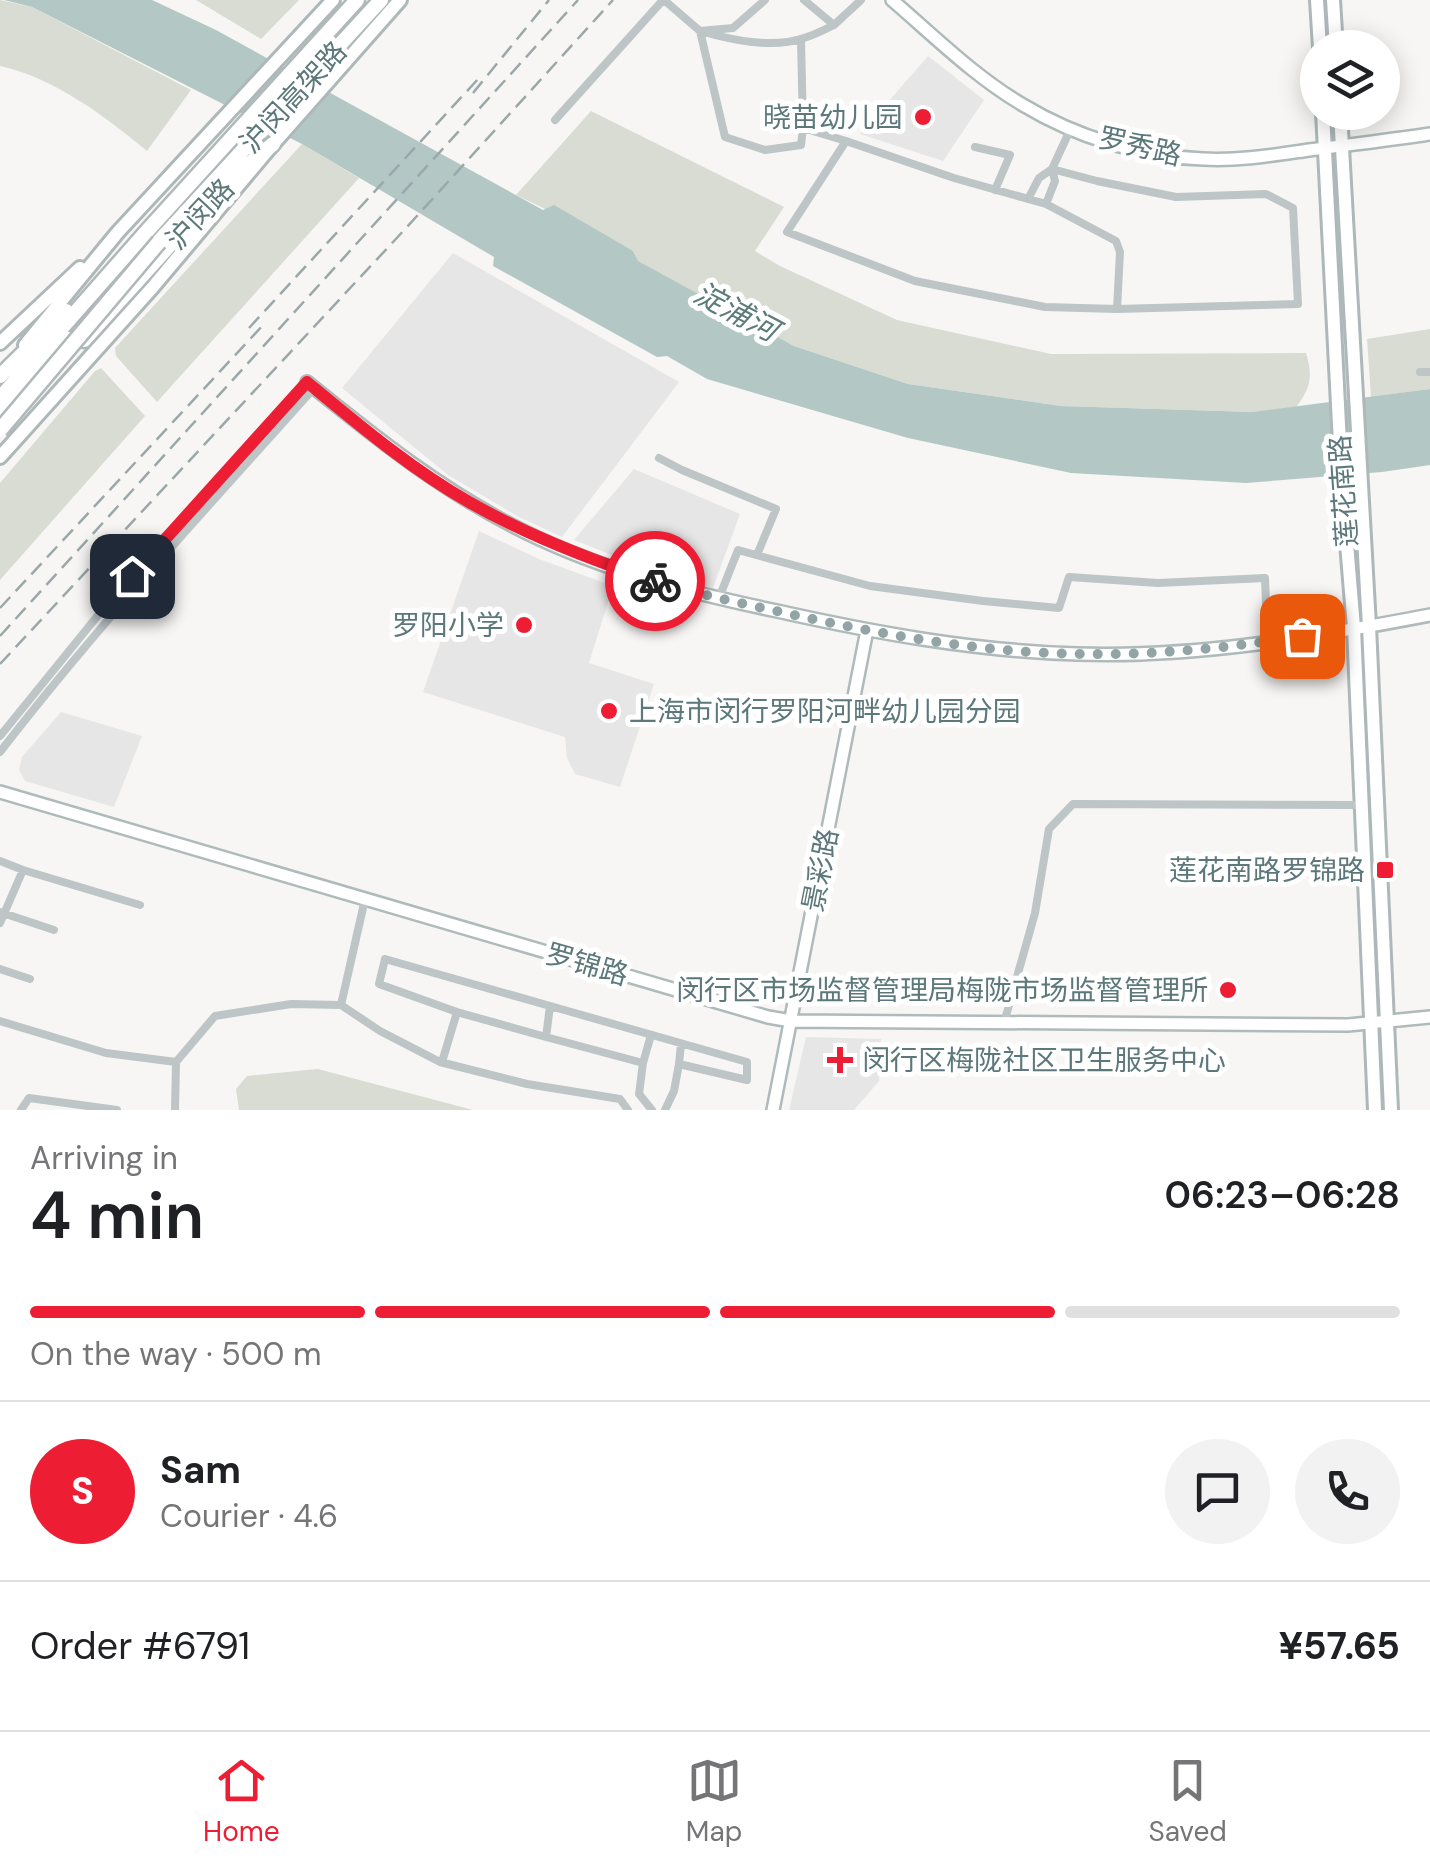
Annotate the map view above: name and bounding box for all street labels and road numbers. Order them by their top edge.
street label: 沪闵高架路 [232,34,355,161]
street label: 罗秀路 [1095,119,1185,174]
street label: 沪闵路 [158,171,243,258]
street label: 莲花南路 [1321,434,1366,548]
street label: 景彩路 [794,825,847,915]
street label: 罗锦路 [541,935,632,994]

